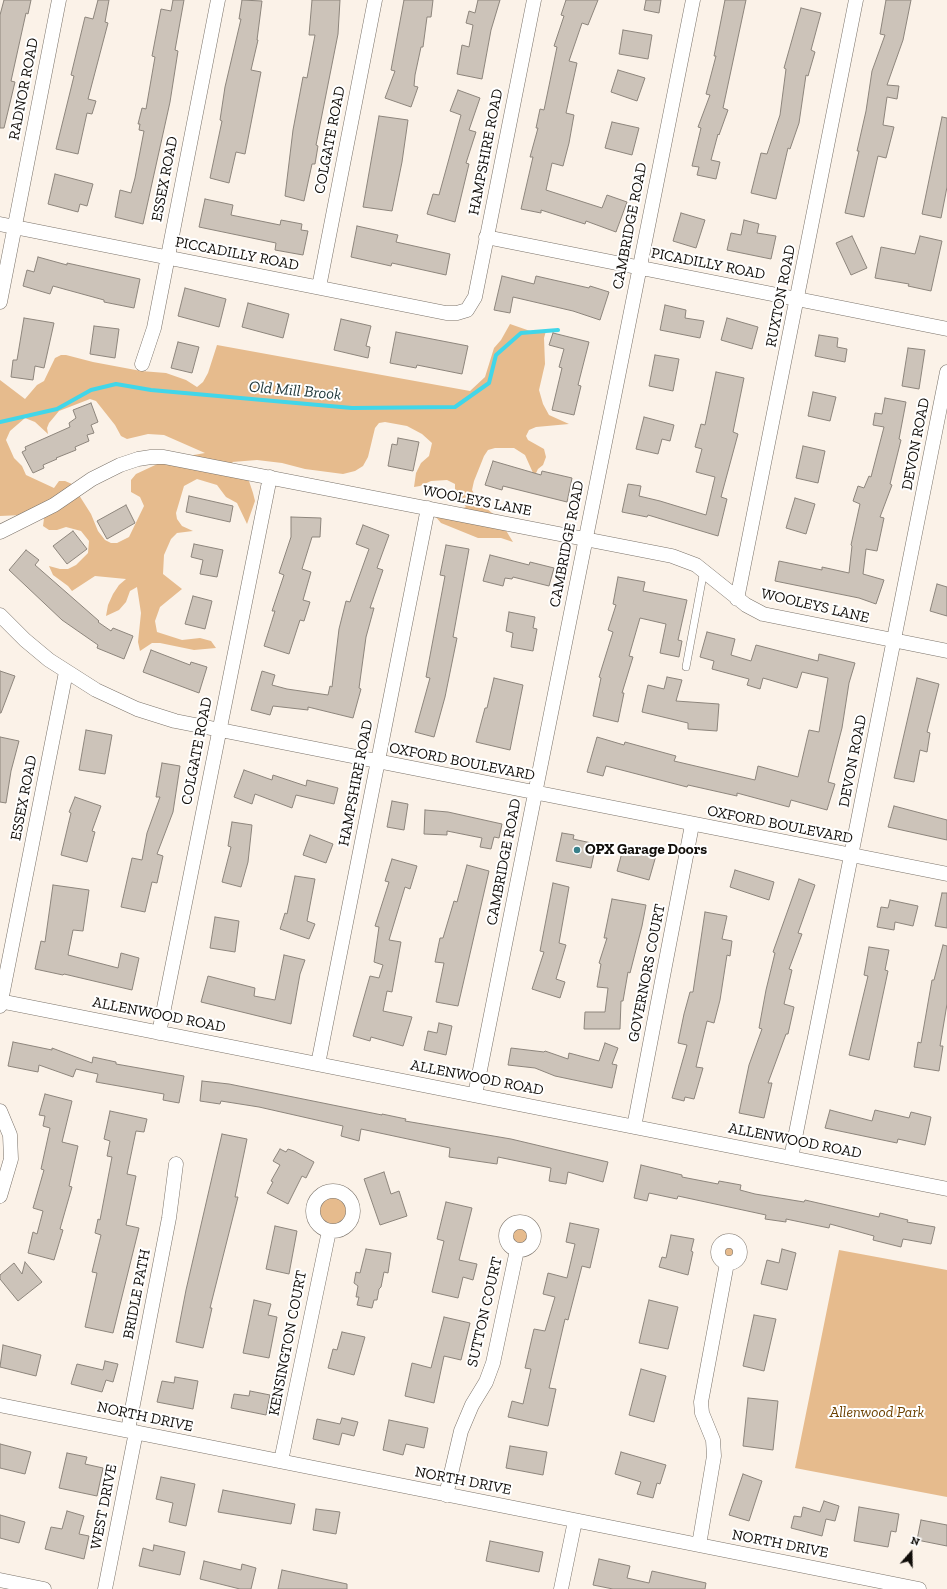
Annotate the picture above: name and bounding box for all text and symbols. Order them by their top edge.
street label: RADNOR ROAD [5,36,43,142]
street label: COLGATE ROAD [311,85,349,195]
street label: HAMPSHIRE ROAD [465,87,507,217]
street label: ESSEX ROAD [148,135,182,223]
street label: CAMBRIDGE ROAD [609,161,651,291]
street label: PICCADILLY ROAD [174,233,300,275]
street label: RUXTON ROAD [762,243,800,349]
street label: PICADILLY ROAD [649,244,767,284]
water label: Old Mill Brook [248,377,342,405]
street label: DEVON ROAD [898,396,934,492]
street label: CAMBRIDGE ROAD [546,479,588,609]
street label: WOOLEYS LANE [421,482,533,520]
street label: WOOLEYS LANE [759,585,871,627]
street label: COLGATE ROAD [178,696,216,806]
street label: DEVON ROAD [835,713,871,809]
street label: HAMPSHIRE ROAD [335,718,377,848]
street label: OXFORD BOULEVARD [388,739,536,785]
street label: ESSEX ROAD [7,754,41,842]
street label: CAMBRIDGE ROAD [483,797,525,927]
street label: OXFORD BOULEVARD [706,802,854,848]
place label: OPX Garage Doors [585,841,707,859]
marker: OPX Garage Doors [572,845,582,855]
street label: GOVERNORS COURT [625,902,669,1044]
street label: ALLENWOOD ROAD [91,993,227,1037]
street label: ALLENWOOD ROAD [409,1056,545,1100]
street label: ALLENWOOD ROAD [727,1119,863,1163]
street label: BRIDLE PATH [119,1247,155,1341]
street label: SUTTON COURT [464,1255,506,1369]
street label: KENSINGTON COURT [265,1269,311,1417]
street label: NORTH DRIVE [95,1398,195,1436]
park label: Allenwood Park [830,1404,924,1422]
street label: WEST DRIVE [87,1463,121,1551]
street label: NORTH DRIVE [413,1463,513,1499]
street label: NORTH DRIVE [730,1526,830,1562]
north arrow [891,1533,931,1573]
text: N [909,1534,921,1549]

